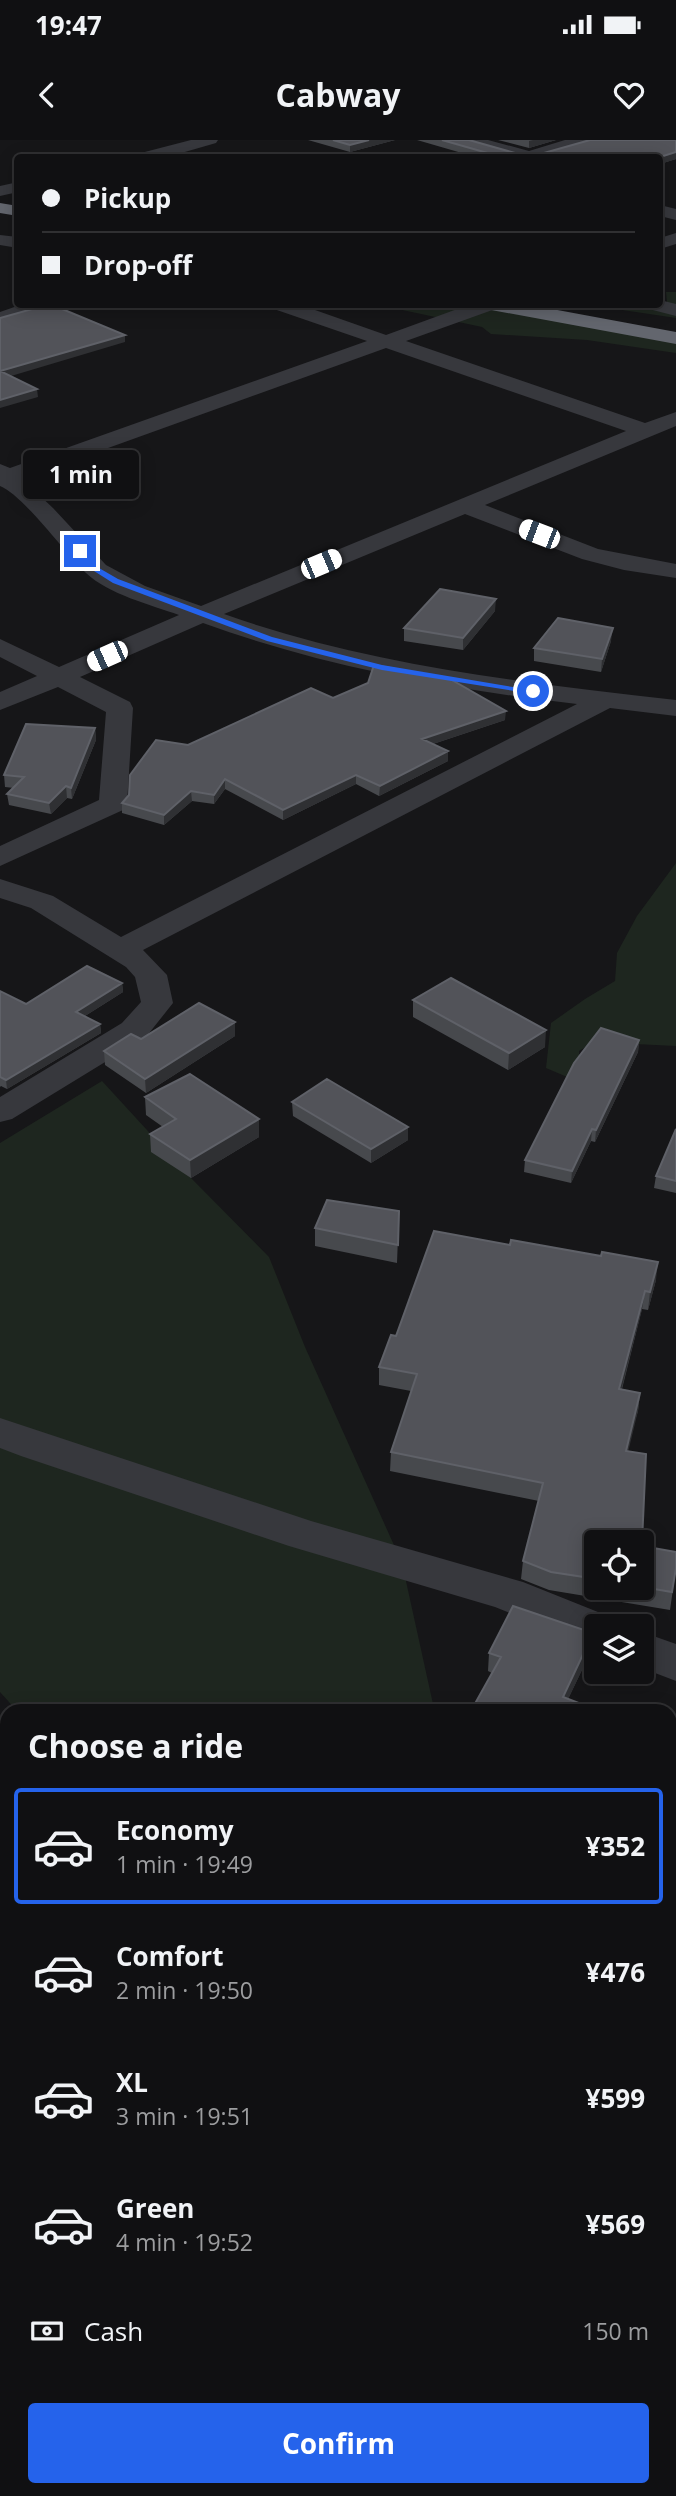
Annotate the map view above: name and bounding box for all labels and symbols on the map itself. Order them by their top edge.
callout: 1 min [22,450,138,498]
car [516,517,563,551]
route end [64,535,96,567]
car [298,546,345,582]
car [84,638,131,674]
route start [517,675,549,707]

